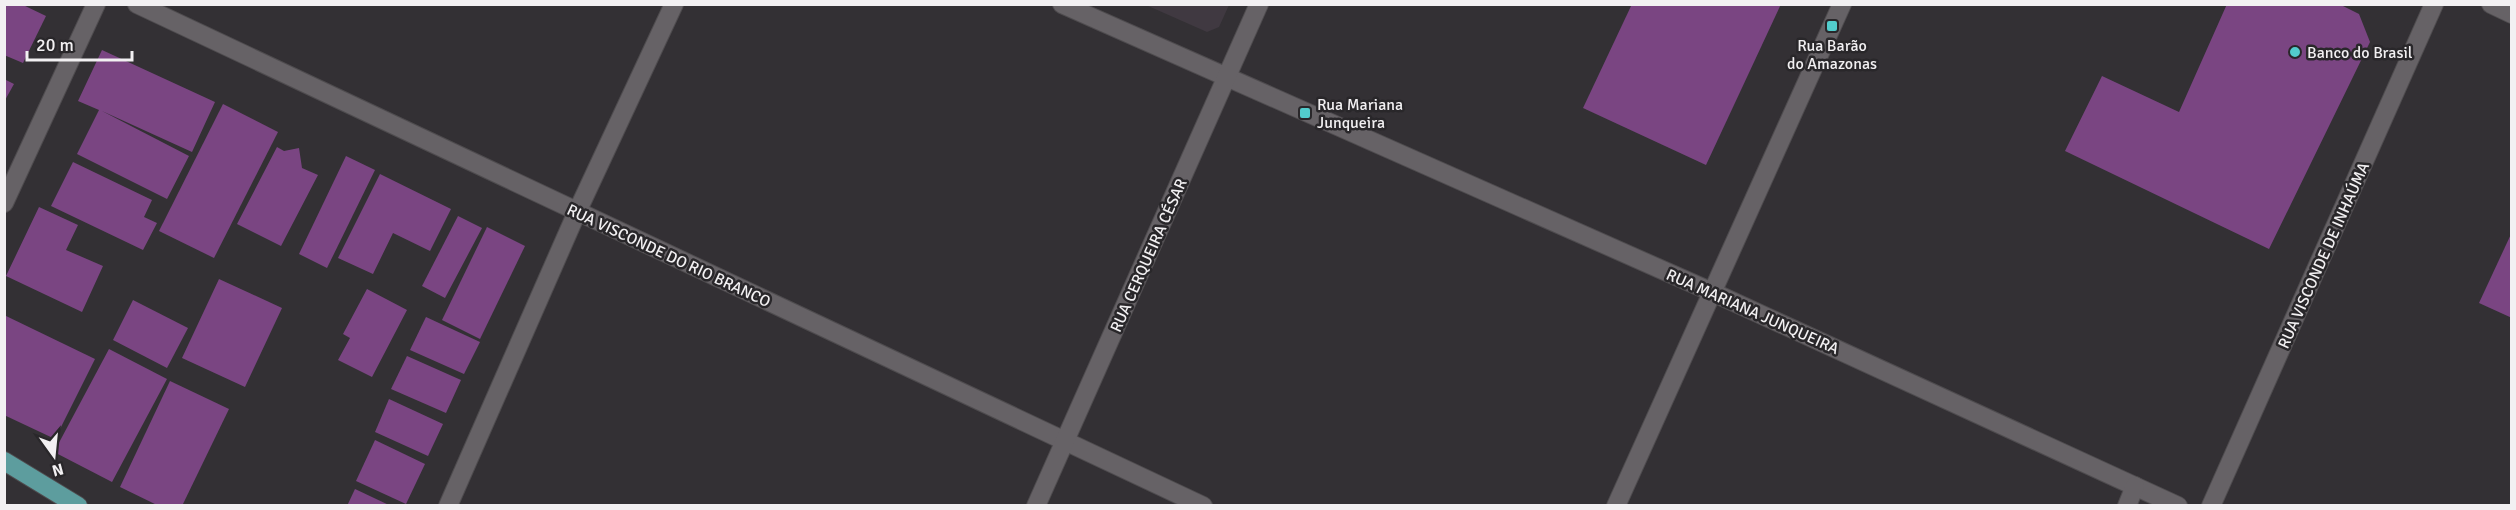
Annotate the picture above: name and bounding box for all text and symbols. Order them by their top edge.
marker: Rua Barão do Amazonas [1825,19,1839,33]
scale bar [27,24,132,62]
text: 20 m [36,34,74,56]
place label: Rua Barão do Amazonas [1787,36,1877,74]
place label: Banco do Brasil [2307,43,2413,63]
marker: Banco do Brasil [2288,45,2302,59]
place label: Rua Mariana Junqueira [1317,95,1403,133]
marker: Rua Mariana Junqueira [1298,106,1312,120]
street label: RUA VISCONDE DE INHAÚMA [2274,159,2374,352]
street label: RUA CERQUEIRA CÉSAR [1106,175,1192,335]
street label: RUA VISCONDE DO RIO BRANCO [564,200,774,312]
street label: RUA MARIANA JUNQUEIRA [1663,265,1842,359]
north arrow [24,426,84,486]
text: N [50,458,66,481]

